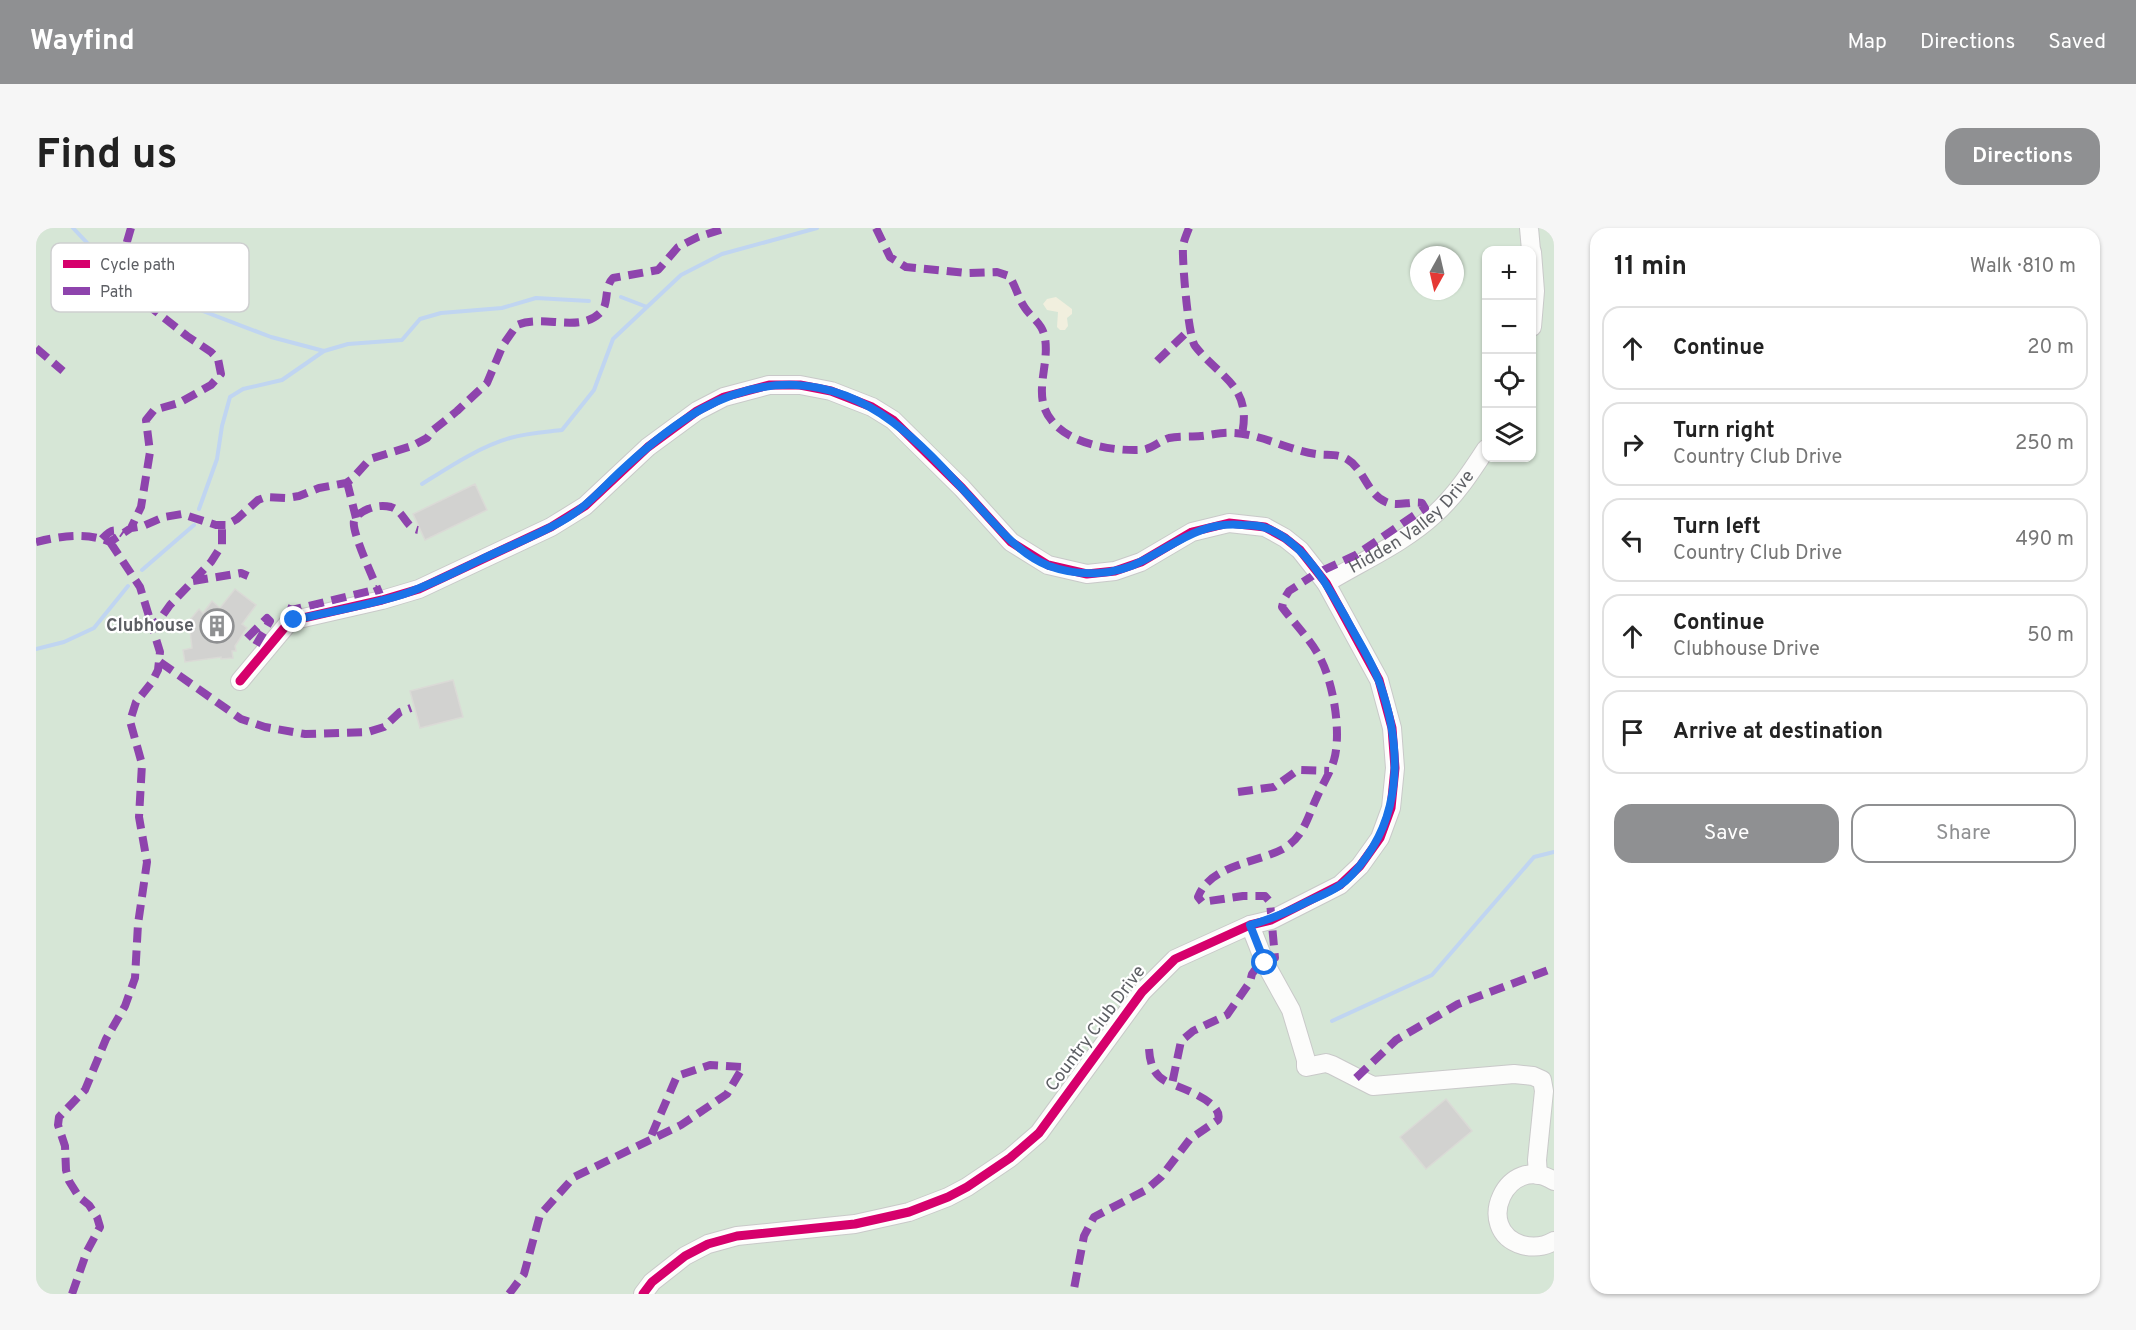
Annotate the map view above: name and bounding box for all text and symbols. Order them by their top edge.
text: Wayfind [30,24,135,60]
text: Map [1847,29,1887,56]
text: Directions [1920,29,2015,56]
text: Saved [2048,29,2106,56]
button: Directions [1945,128,2100,185]
text: Find us [36,130,177,183]
legend [51,243,249,312]
north arrow [1410,246,1464,300]
map controls [1482,246,1536,462]
button: + [1482,246,1536,300]
text: 11 min [1614,251,1687,284]
text: Walk · 810 m [1970,254,2076,280]
text: Cycle path [100,256,175,276]
text: Path [100,283,133,303]
button: − [1482,300,1536,354]
icon: ahead [1616,332,1649,365]
text: Continue [1673,335,1764,362]
text: 20 m [2027,335,2074,361]
button: locate [1482,354,1536,408]
button: layers [1482,408,1536,462]
text: Turn right [1673,418,1775,445]
icon: right [1616,428,1649,461]
text: 250 m [2015,431,2074,457]
text: Country Club Drive [1673,445,1842,471]
street label: Hidden Valley Drive [1345,466,1480,579]
text: Turn left [1673,514,1761,541]
icon: left [1616,524,1649,557]
text: 490 m [2016,527,2074,553]
text: Country Club Drive [1673,541,1842,567]
route end [280,606,306,632]
building icon: Clubhouse [199,608,235,644]
text: Continue [1673,610,1764,637]
place label: Clubhouse [106,615,194,638]
icon: ahead [1616,620,1649,653]
text: 50 m [2027,623,2074,649]
text: Clubhouse Drive [1673,637,1820,663]
icon: arrive [1616,716,1649,749]
text: Arrive at destination [1673,719,1883,746]
button: Save [1614,804,1839,863]
button: Share [1851,804,2076,863]
route start [1251,949,1277,975]
street label: Country Club Drive [1041,961,1151,1097]

